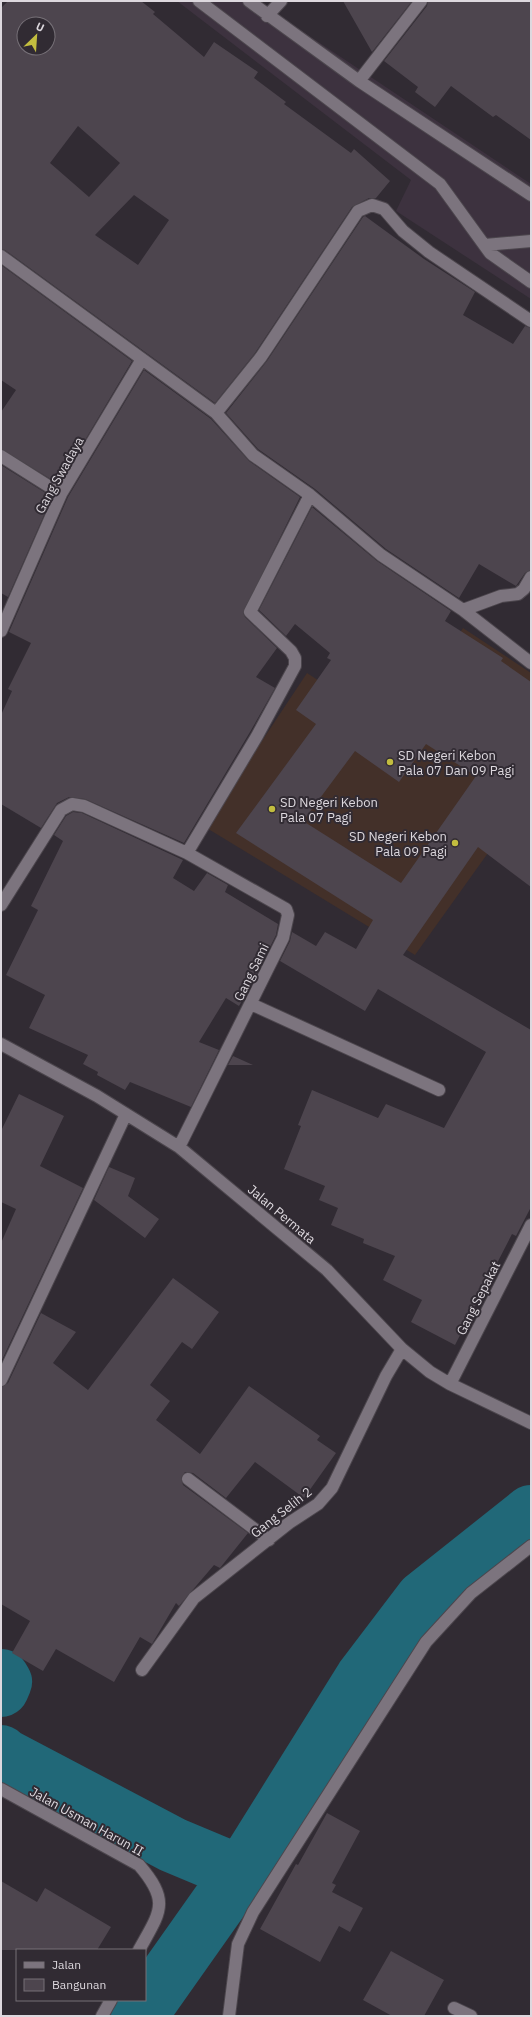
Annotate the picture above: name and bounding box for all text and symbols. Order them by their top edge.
north arrow [16,16,56,56]
text: U [34,19,47,35]
street label: Gang Swadaya [31,434,88,517]
place label: SD Negeri Kebon Pala 07 Dan 09 Pagi [398,747,515,779]
marker: SD Negeri Kebon Pala 07 Dan 09 Pagi [385,757,395,767]
place label: SD Negeri Kebon Pala 07 Pagi [280,794,378,826]
marker: SD Negeri Kebon Pala 07 Pagi [267,804,277,814]
place label: SD Negeri Kebon Pala 09 Pagi [349,828,447,860]
marker: SD Negeri Kebon Pala 09 Pagi [450,838,460,848]
street label: Gang Sami [230,940,273,1004]
street label: Jalan Permata [244,1181,319,1248]
street label: Gang Sepakat [453,1258,504,1338]
street label: Gang Selih 2 [247,1483,315,1542]
street label: Jalan Usman Harun II [27,1783,147,1860]
legend [16,1949,146,2001]
text: Jalan [52,1957,81,1972]
text: Bangunan [52,1977,106,1992]

